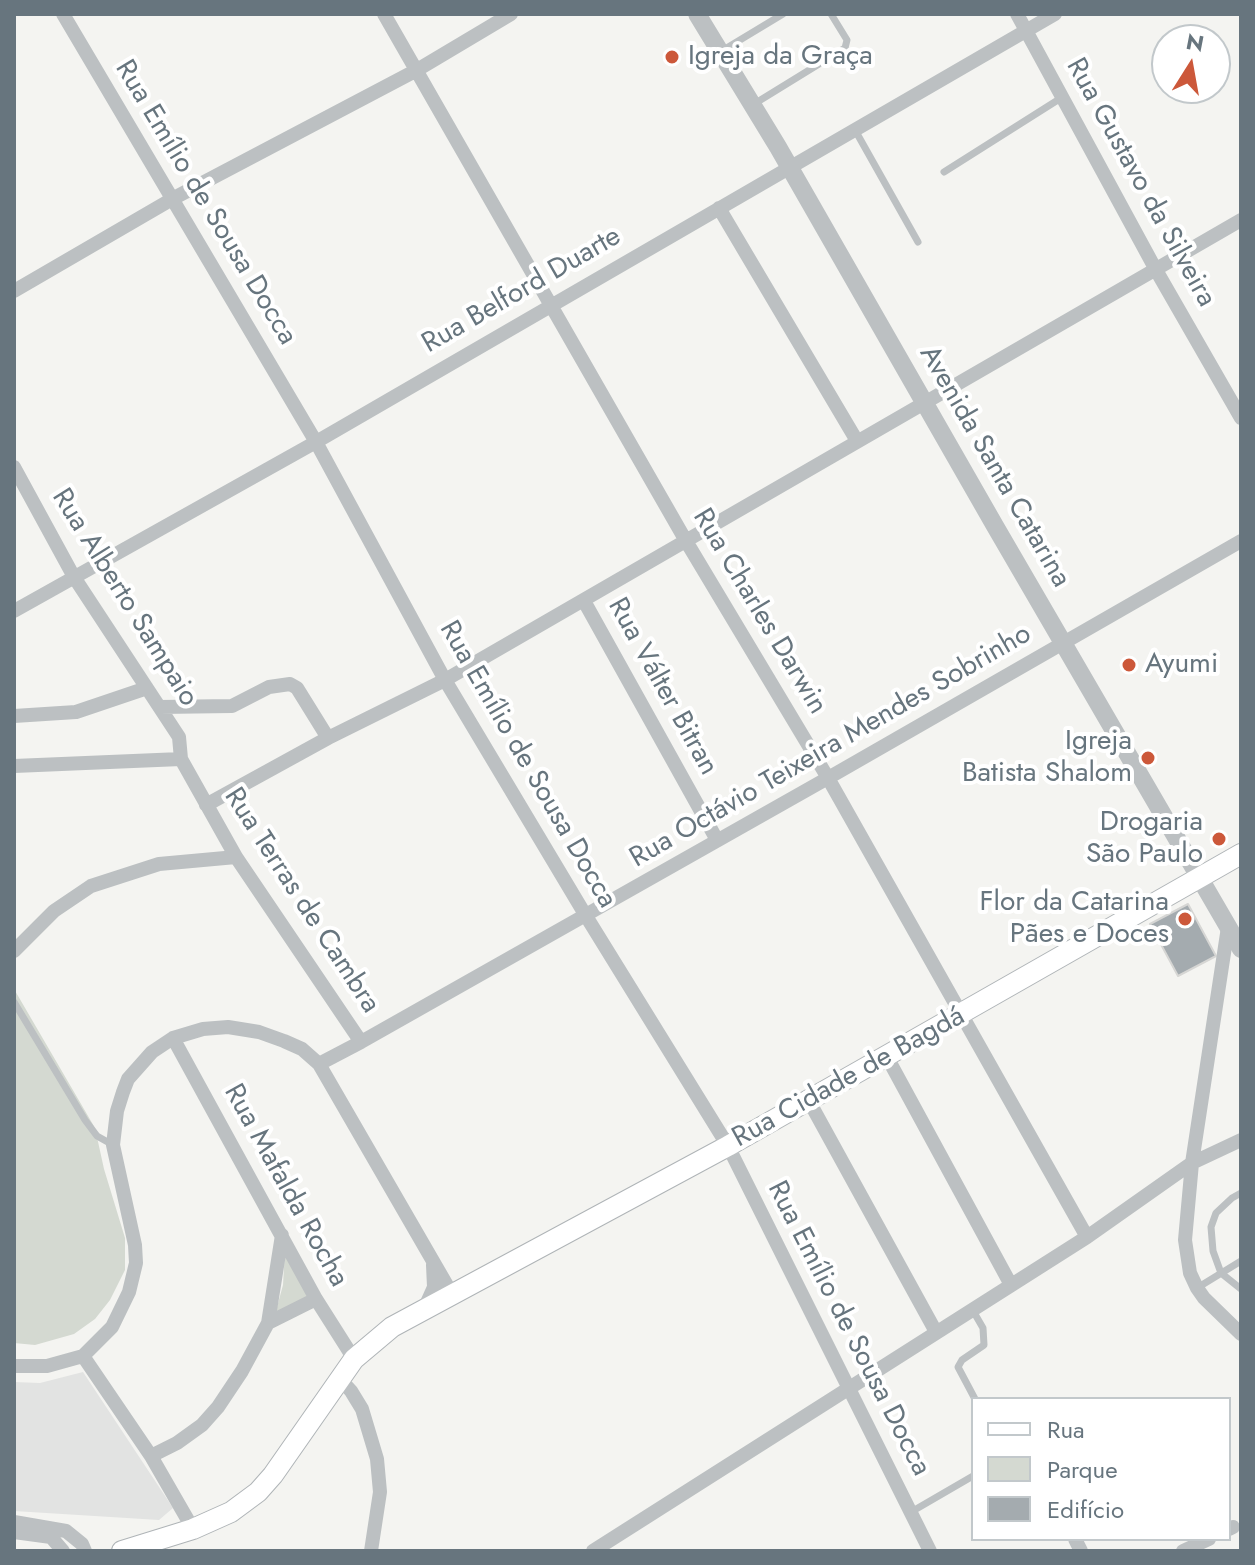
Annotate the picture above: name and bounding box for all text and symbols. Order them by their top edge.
north arrow [1151,24,1231,104]
text: N [1184,25,1207,60]
place label: Igreja da Graça [688,40,873,74]
marker: Igreja da Graça [663,48,681,66]
street label: Rua Gustavo da Silveira [1058,53,1222,313]
street label: Rua Emílio de Sousa Docca [107,55,303,351]
street label: Rua Belford Duarte [417,220,627,362]
street label: Avenida Santa Catarina [911,340,1077,594]
street label: Rua Alberto Sampaio [43,483,205,713]
street label: Rua Charles Darwin [684,503,834,721]
street label: Rua Válter Bitran [599,593,725,781]
street label: Rua Emílio de Sousa Docca [431,615,623,915]
street label: Rua Octávio Teixeira Mendes Sobrinho [624,618,1038,876]
place label: Ayumi [1145,648,1218,682]
marker: Ayumi [1120,656,1138,674]
place label: Igreja Batista Shalom [962,725,1132,791]
marker: Igreja Batista Shalom [1139,749,1157,767]
street label: Rua Terras de Cambra [216,782,386,1020]
place label: Drogaria São Paulo [1086,806,1203,872]
marker: Drogaria São Paulo [1210,830,1228,848]
place label: Flor da Catarina Pães e Doces [980,886,1169,952]
marker: Flor da Catarina Pães e Doces [1176,910,1194,928]
street label: Rua Cidade de Bagdá [727,1000,971,1156]
street label: Rua Mafalda Rocha [215,1079,355,1293]
street label: Rua Emílio de Sousa Docca [759,1176,937,1482]
legend [971,1397,1231,1541]
text: Rua [1047,1412,1085,1447]
text: Parque [1047,1452,1118,1487]
text: Edifício [1047,1492,1124,1527]

